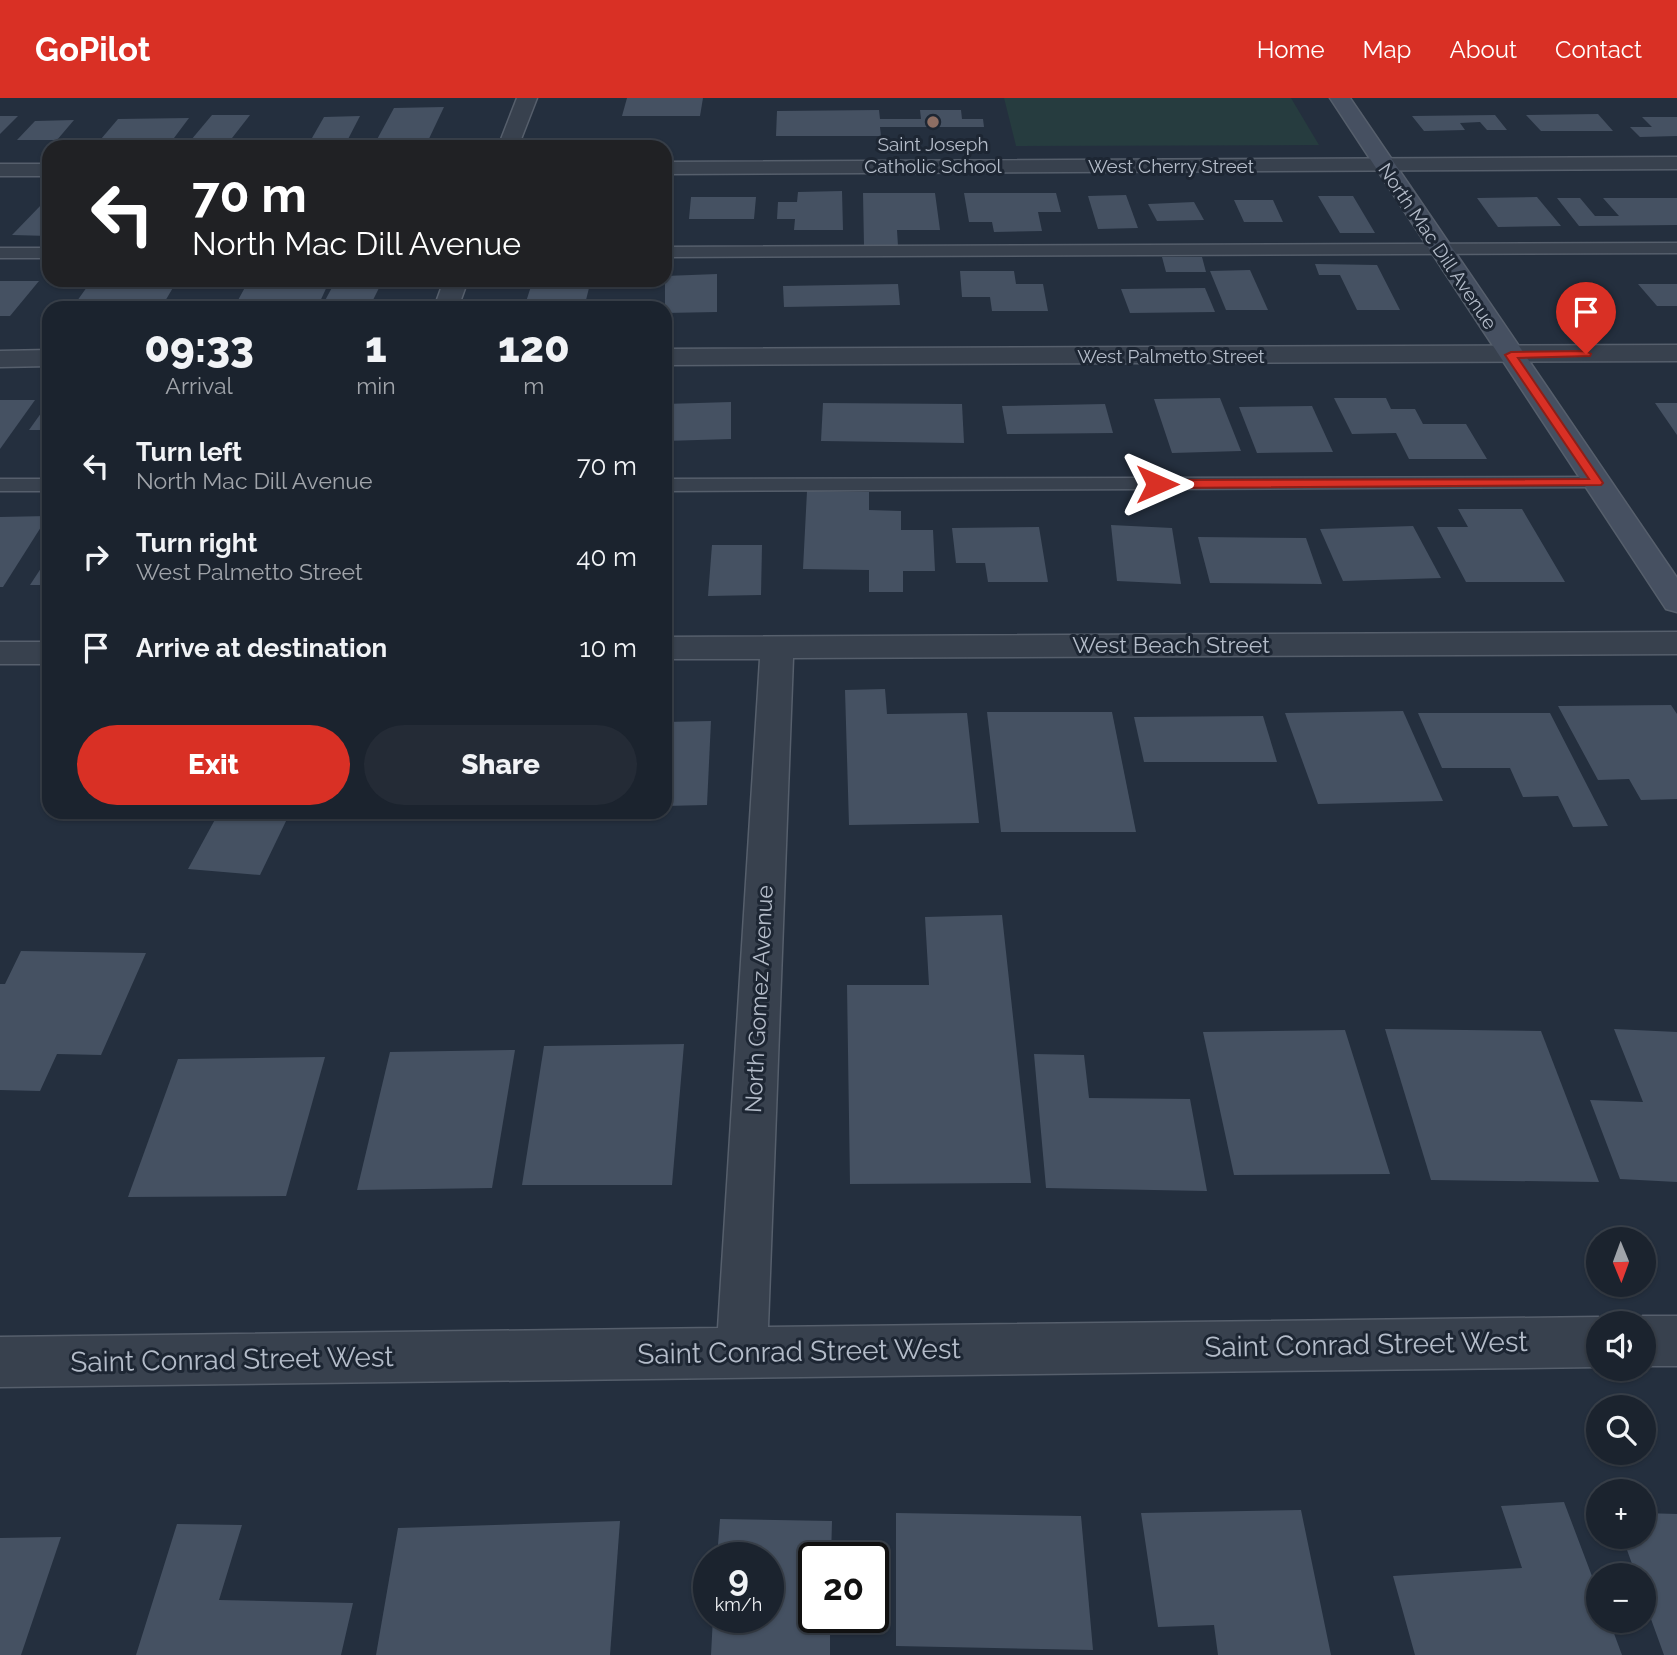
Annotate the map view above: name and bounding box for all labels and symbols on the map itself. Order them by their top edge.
marker: Saint Joseph Catholic School [925,114,941,130]
place label: Saint Joseph Catholic School [864,133,1003,177]
street label: West Cherry Street [1088,155,1255,177]
street label: North Mac Dill Avenue [1374,159,1502,333]
pin [1556,282,1616,354]
street label: West Palmetto Street [1077,345,1265,367]
position arrow [1120,447,1194,521]
street label: West Beach Street [1072,631,1270,658]
street label: North Gomez Avenue [739,884,778,1114]
north arrow [1586,1227,1656,1297]
street label: Saint Conrad Street West [1204,1325,1529,1364]
street label: Saint Conrad Street West [637,1332,962,1371]
street label: Saint Conrad Street West [70,1340,395,1379]
speed limit sign: 20 [798,1542,889,1633]

